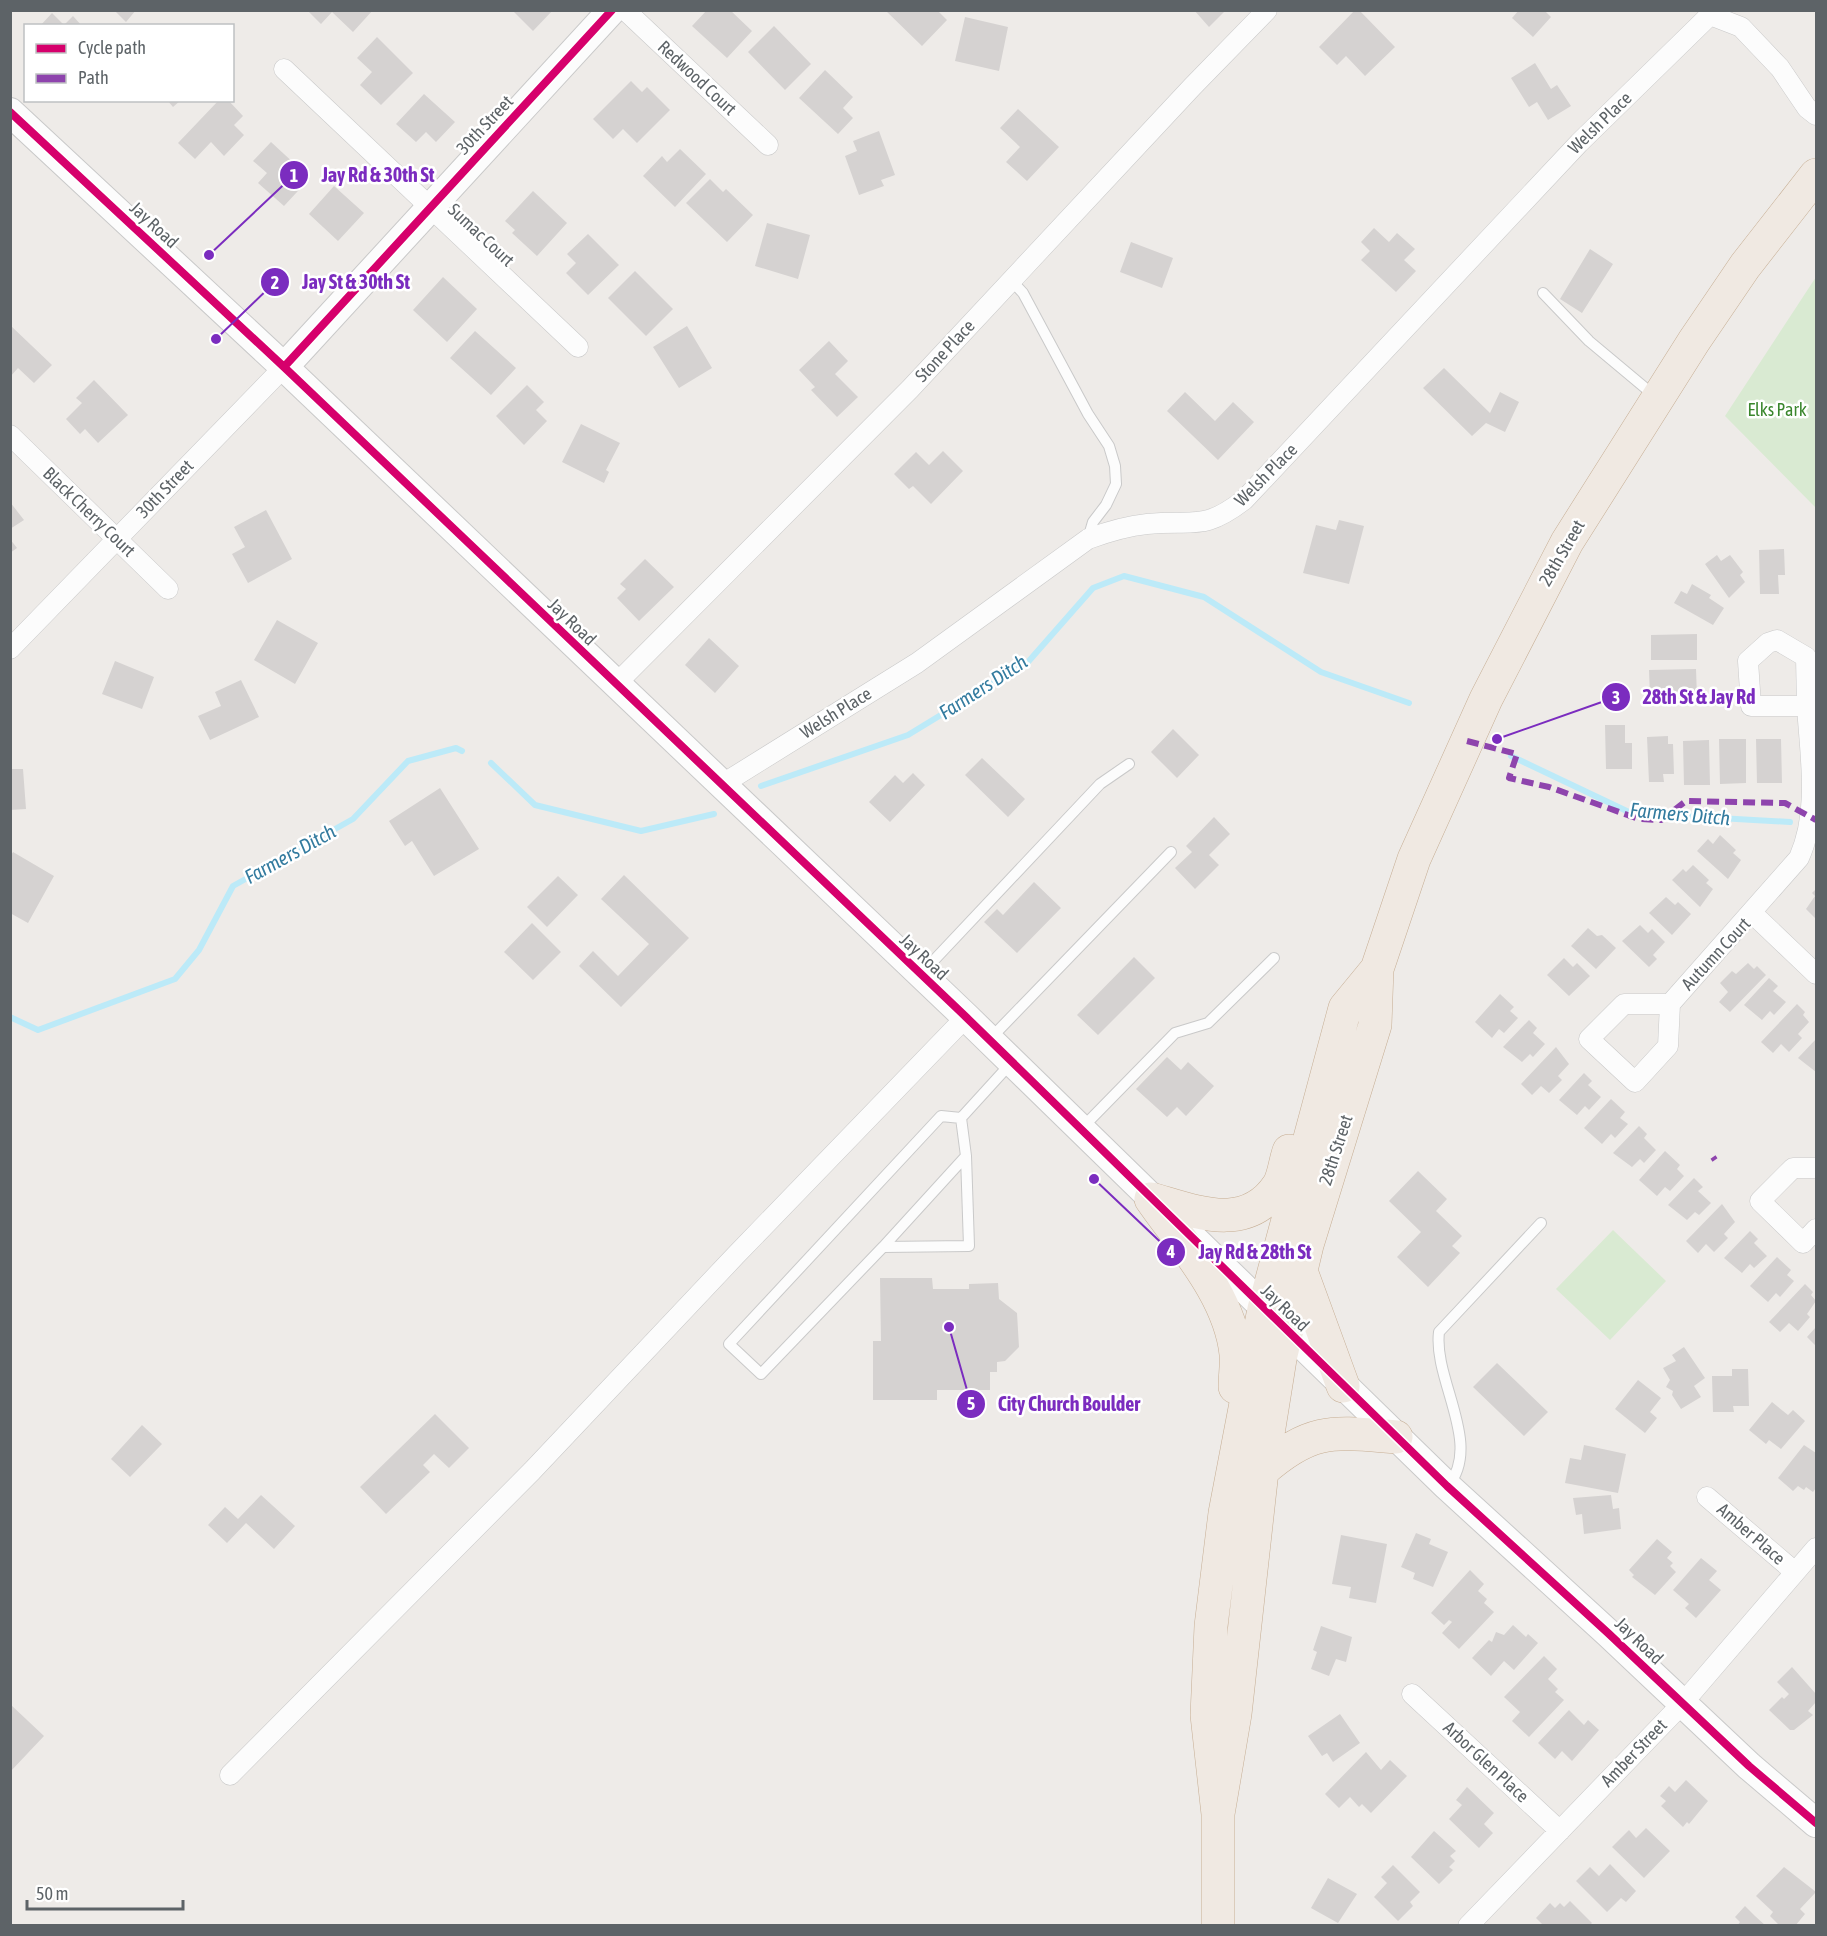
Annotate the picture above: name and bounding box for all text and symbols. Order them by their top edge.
legend [24,24,234,102]
street label: Redwood Court [654,36,741,119]
text: Cycle path [78,37,146,58]
text: Path [78,67,109,88]
street label: Welsh Place [1564,87,1636,158]
street label: 30th Street [452,91,517,158]
callout: Jay Rd & 30th St [279,156,446,194]
text: Jay Rd & 30th St [320,163,435,186]
text: 1 [290,165,298,186]
street label: Jay Road [126,197,183,252]
street label: Sumac Court [444,199,519,270]
callout: Jay St & 30th St [260,263,422,301]
text: Jay St & 30th St [301,270,410,293]
text: 2 [271,272,279,293]
street label: Stone Place [911,315,979,386]
park label: Elks Park [1747,399,1807,420]
street label: Welsh Place [1230,439,1301,510]
street label: 30th Street [132,455,197,522]
street label: Black Cherry Court [39,462,140,561]
street label: 28th Street [1534,516,1589,590]
street label: Jay Road [544,594,601,649]
water label: Farmers Ditch [934,649,1031,724]
callout: 28th St & Jay Rd [1601,678,1768,716]
street label: Welsh Place [796,683,875,743]
text: 28th St & Jay Rd [1642,685,1756,708]
text: 3 [1612,687,1620,708]
water label: Farmers Ditch [1629,798,1731,829]
water label: Farmers Ditch [240,819,340,888]
street label: Autumn Court [1677,913,1754,994]
street label: Jay Road [896,929,953,984]
street label: 28th Street [1314,1112,1357,1188]
callout: Jay Rd & 28th St [1156,1233,1324,1271]
text: Jay Rd & 28th St [1197,1240,1312,1263]
text: 4 [1166,1241,1175,1262]
street label: Jay Road [1257,1280,1314,1335]
callout: City Church Boulder [956,1385,1152,1423]
text: City Church Boulder [998,1392,1141,1415]
text: 5 [967,1393,975,1414]
street label: Amber Place [1713,1498,1790,1569]
street label: Jay Road [1611,1613,1668,1668]
street label: Amber Street [1596,1715,1671,1791]
street label: Arbor Glen Place [1439,1717,1533,1807]
scale bar [27,1873,183,1911]
text: 50 m [36,1883,68,1904]

